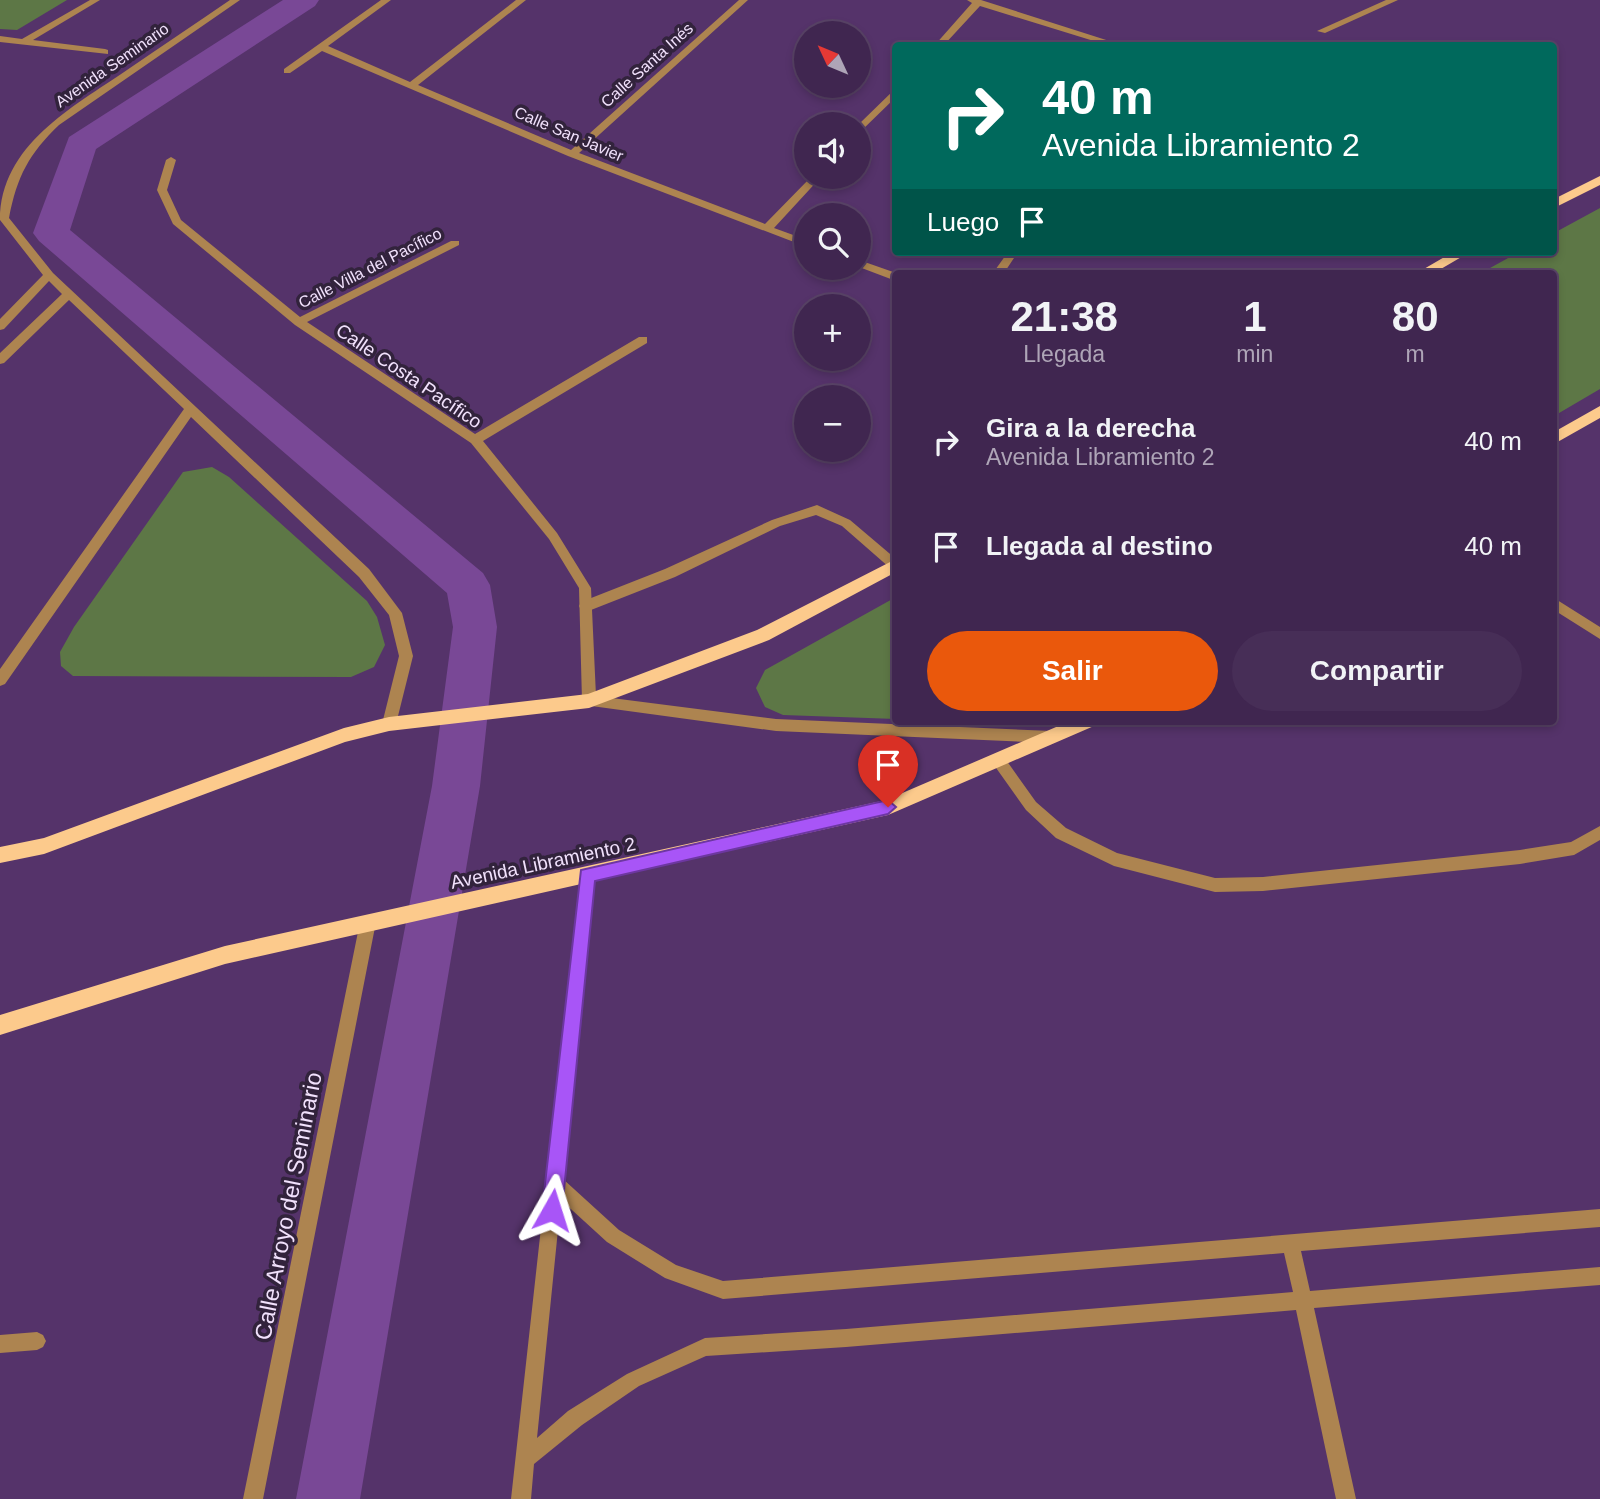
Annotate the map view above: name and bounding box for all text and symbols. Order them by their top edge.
street label: Calle Santa Inés [598,19,696,111]
street label: Avenida Seminario [52,20,172,110]
north arrow [794,21,872,98]
map controls [794,21,871,462]
icon: right [927,70,1018,161]
text: 40 m [1042,70,1154,124]
street label: Calle San Javier [512,103,627,165]
button: sound [794,112,871,189]
text: Avenida Libramiento 2 [1042,127,1360,163]
button: search [794,203,871,280]
icon: arrive [1013,203,1051,241]
text: Luego [927,207,999,237]
street label: Calle Villa del Pacífico [296,225,444,311]
text: 21:38 [1010,293,1118,340]
text: 1 [1243,293,1267,340]
text: 80 [1392,293,1439,340]
button: + [794,294,871,371]
street label: Calle Costa Pacífico [332,319,486,433]
text: Llegada [1023,341,1105,367]
text: min [1236,341,1273,367]
text: m [1406,341,1425,367]
button: − [794,385,871,462]
text: Gira a la derecha [986,413,1196,443]
icon: right [927,423,965,461]
text: 40 m [1464,426,1522,456]
text: Avenida Libramiento 2 [986,444,1214,470]
icon: arrive [927,528,965,566]
text: Llegada al destino [986,531,1213,561]
text: 40 m [1464,531,1522,561]
button: Salir [927,631,1218,711]
button: Compartir [1232,631,1522,711]
pin [858,735,918,807]
icon: arrive [869,746,907,784]
street label: Avenida Libramiento 2 [449,833,637,893]
street label: Calle Arroyo del Seminario [249,1070,327,1342]
position arrow [515,1173,589,1247]

